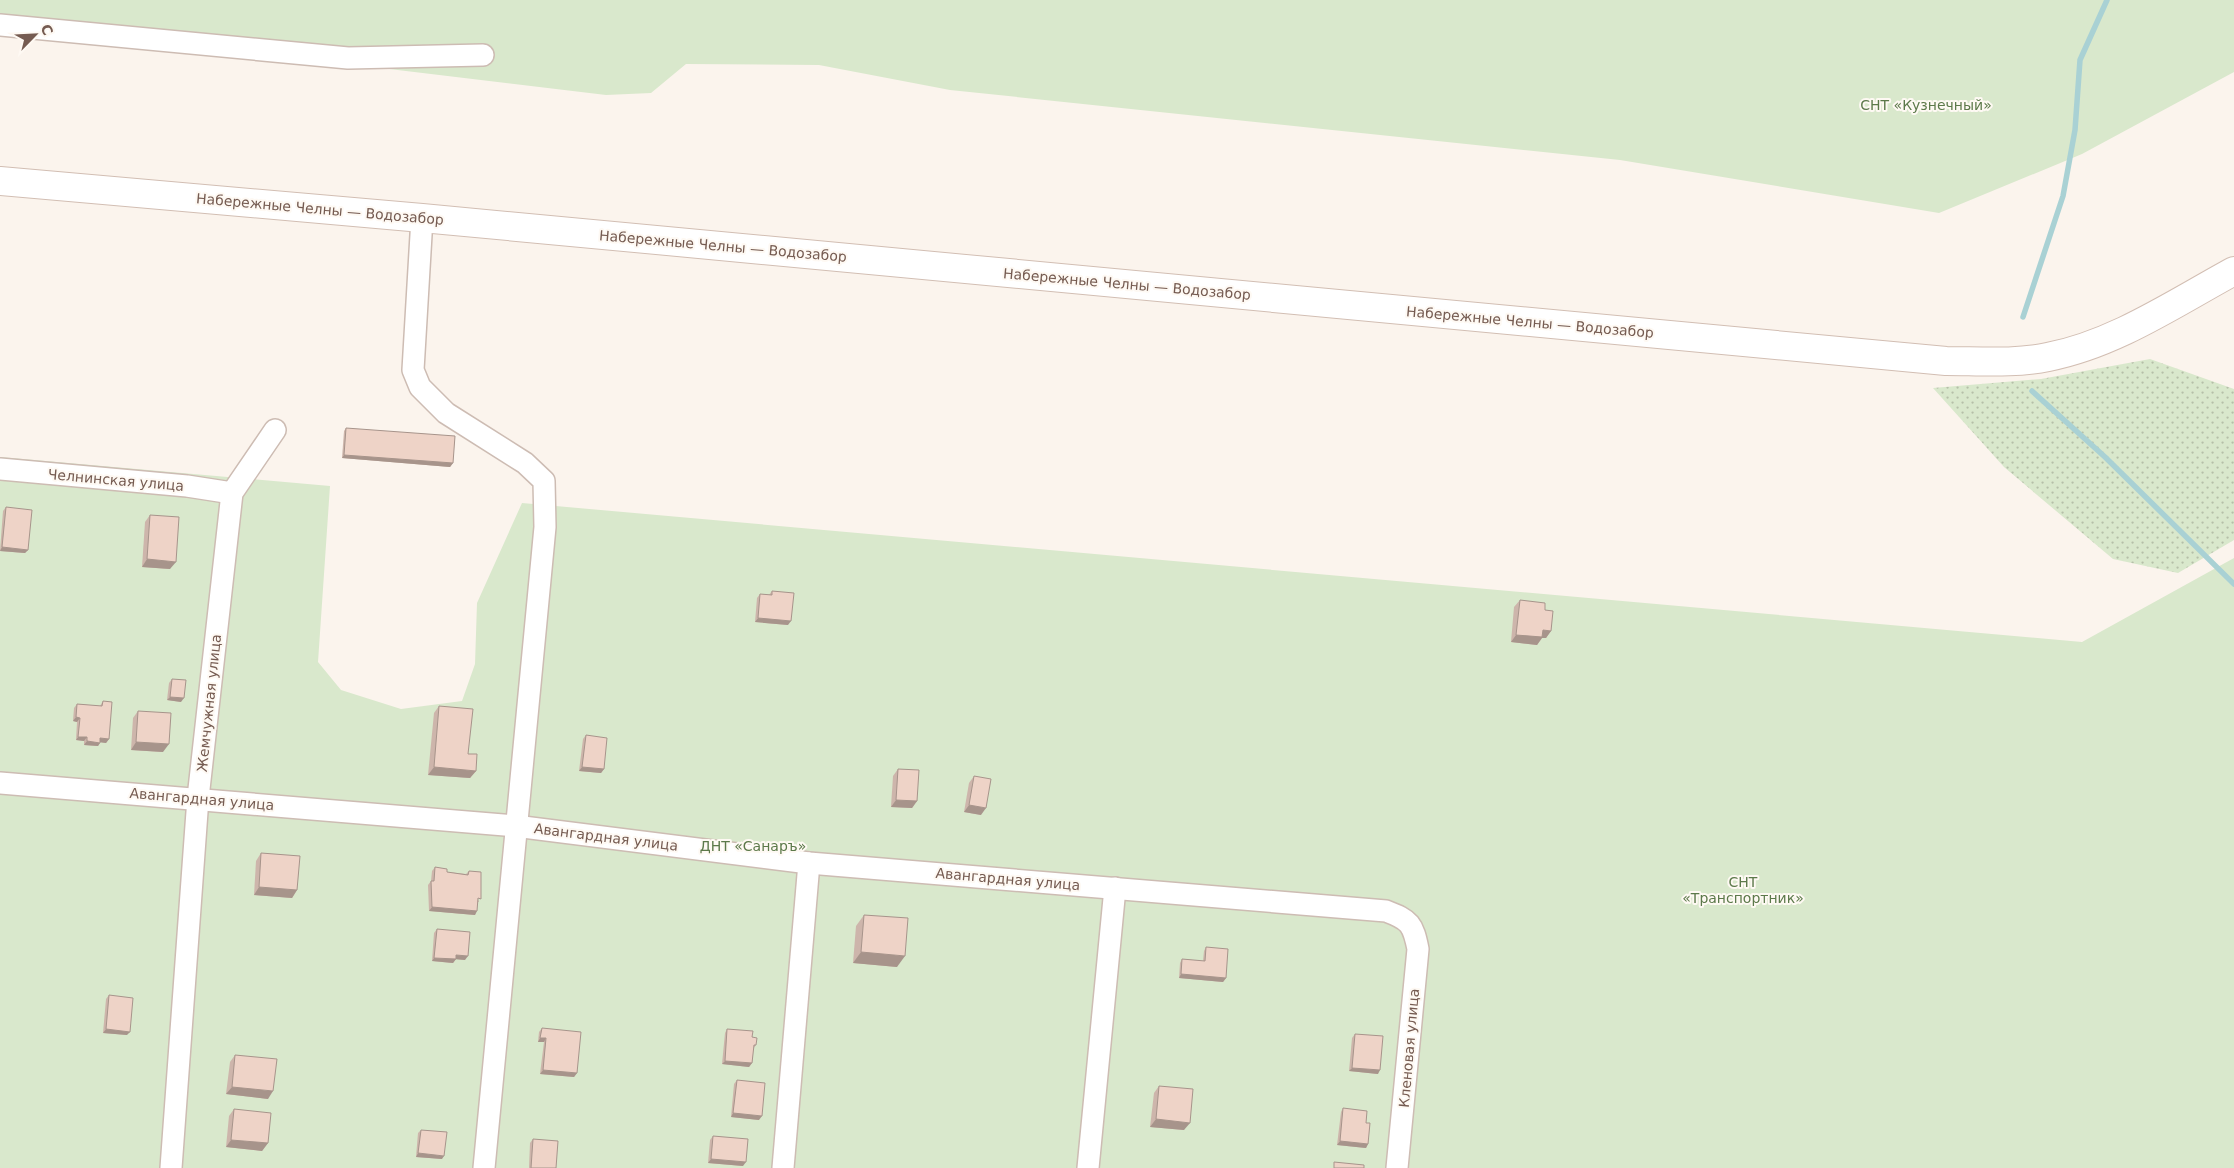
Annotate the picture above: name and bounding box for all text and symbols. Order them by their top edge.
north arrow [10,10,60,60]
text: С [37,22,56,38]
park label: СНТ «Кузнечный» [1860,97,1992,113]
street label: Набережные Челны — Водозабор [196,190,445,228]
street label: Набережные Челны — Водозабор [599,227,848,265]
street label: Набережные Челны — Водозабор [1003,265,1252,303]
street label: Набережные Челны — Водозабор [1406,303,1655,341]
street label: Челнинская улица [47,466,185,494]
street label: Жемчужная улица [194,633,224,773]
street label: Авангардная улица [129,785,275,813]
street label: Авангардная улица [533,820,679,854]
park label: ДНТ «Санаръ» [700,838,806,854]
street label: Авангардная улица [935,865,1081,893]
park label: СНТ «Транспортник» [1682,874,1804,906]
street label: Кленовая улица [1396,988,1422,1108]

